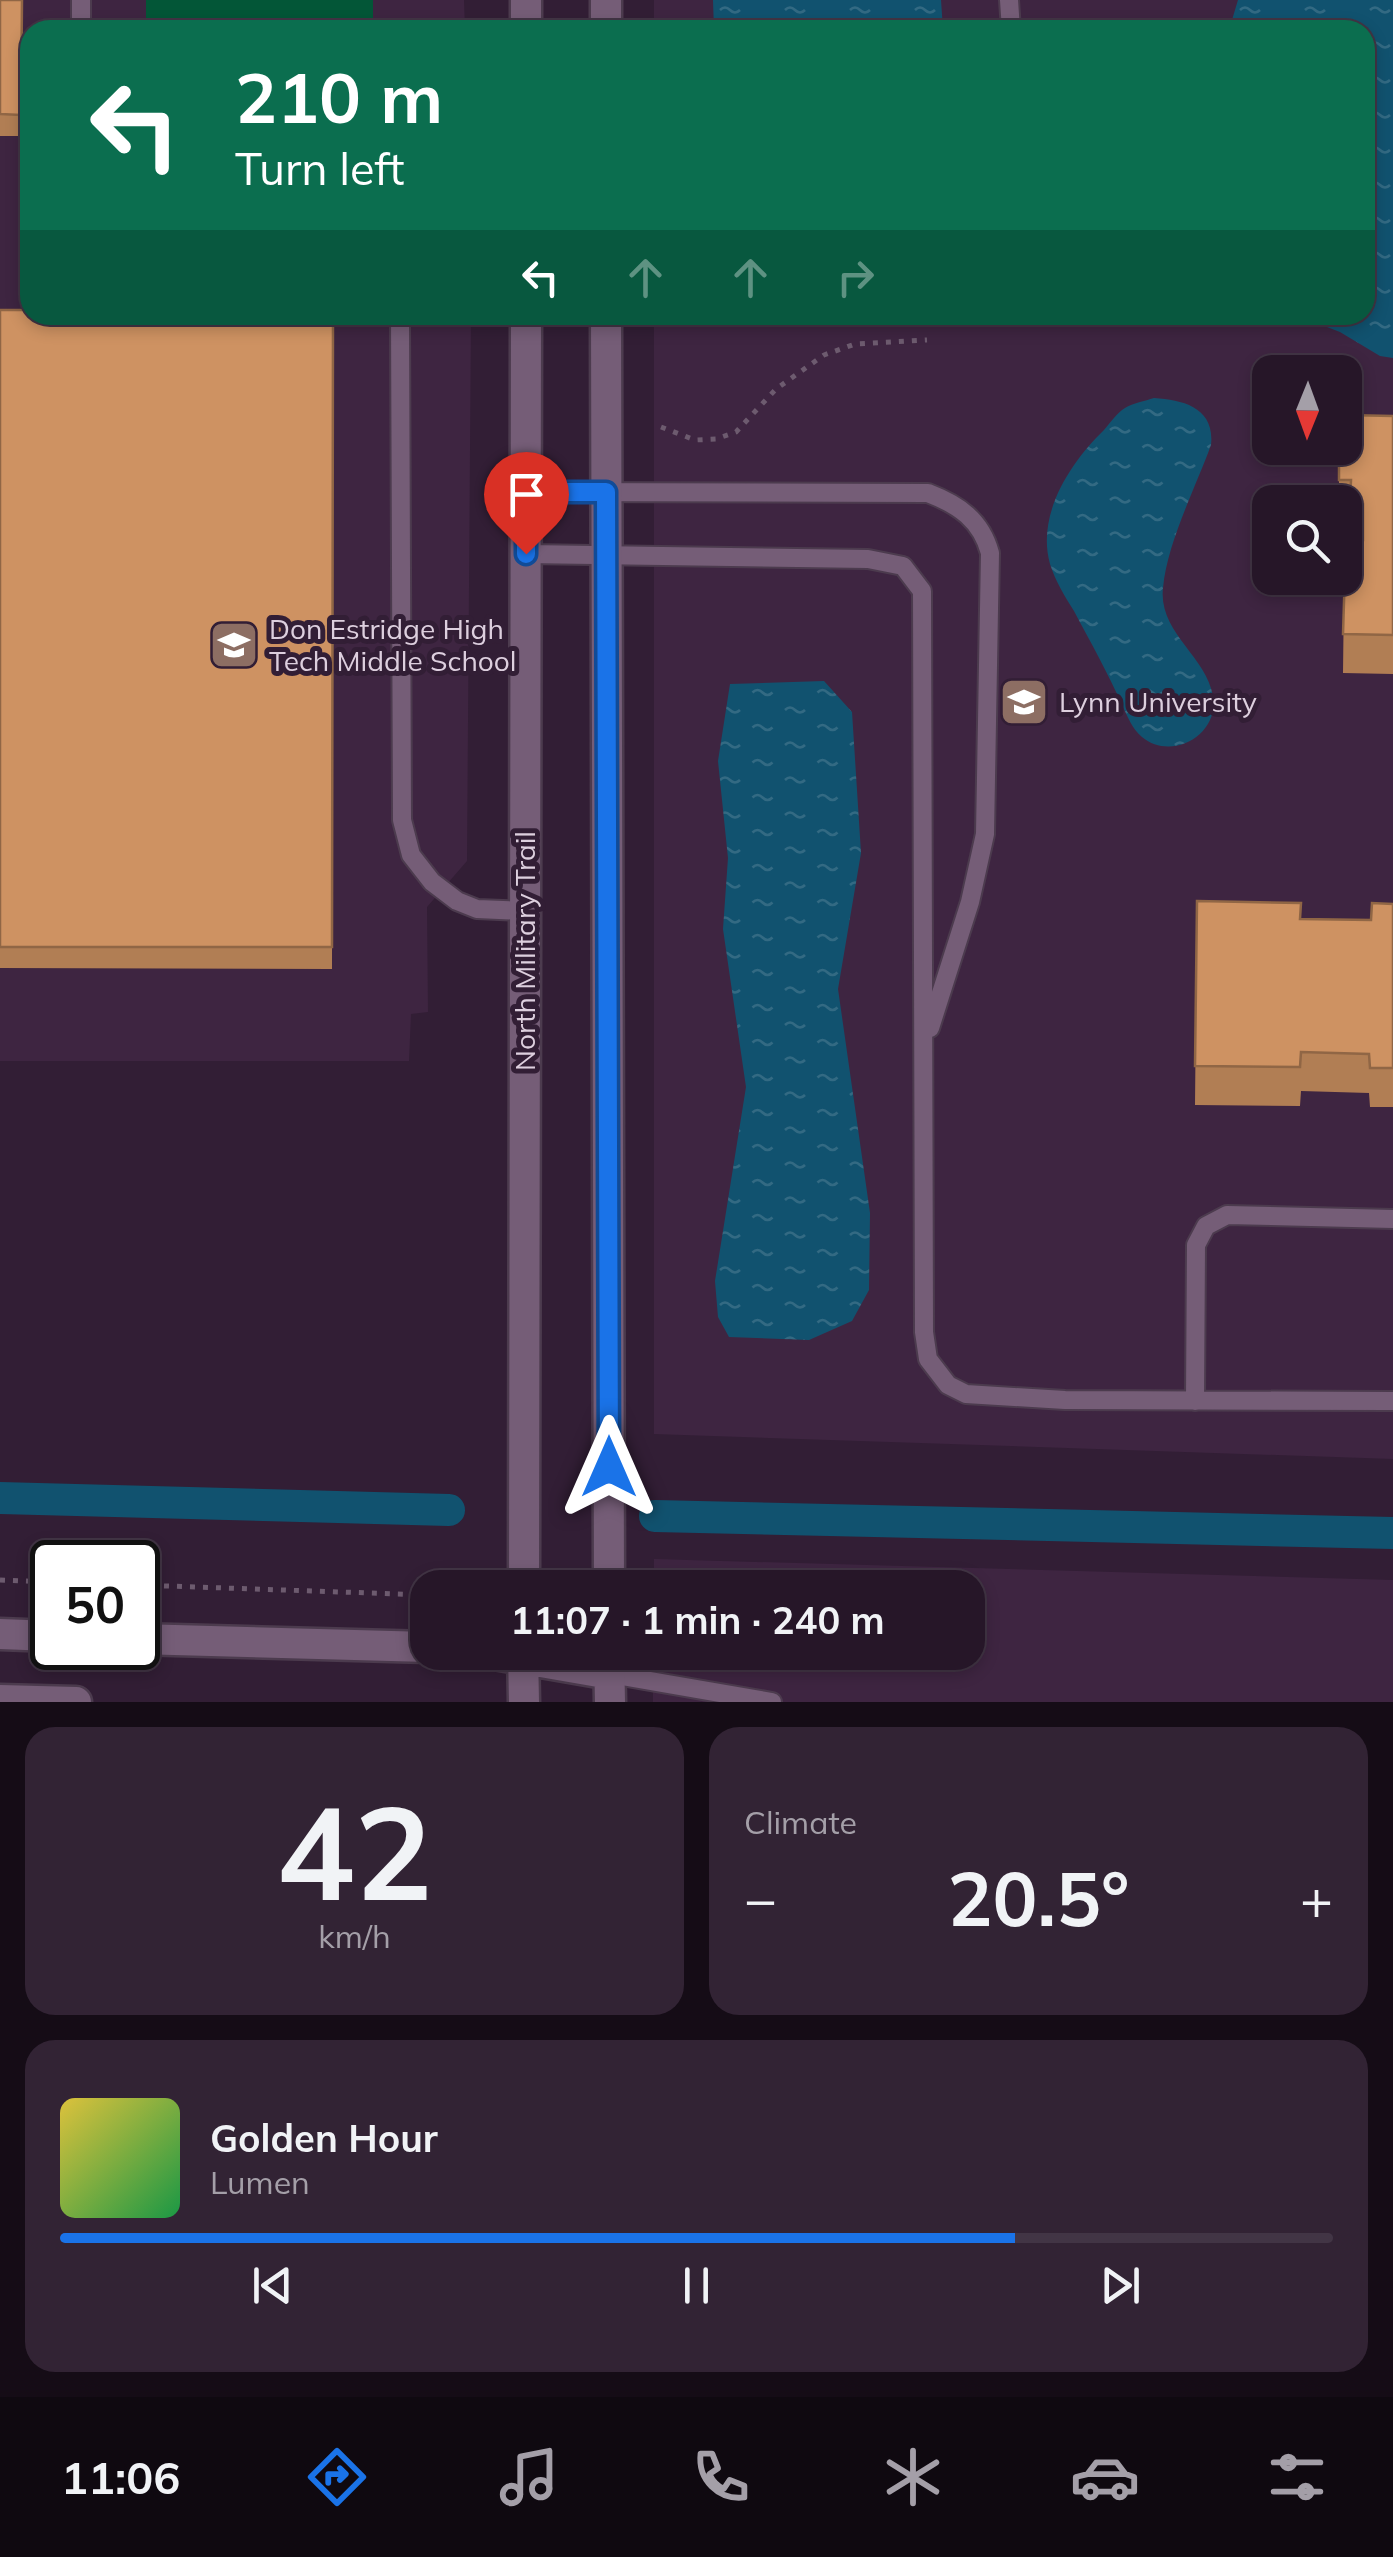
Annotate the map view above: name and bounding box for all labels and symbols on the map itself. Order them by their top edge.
north arrow [1252,355,1362,465]
pin [484,452,569,555]
place label: Don Estridge High Tech Middle School [269,611,516,678]
school or university icon: Don Estridge High Tech Middle School [208,619,260,671]
school or university icon: Lynn University [998,676,1050,728]
place label: Lynn University [1059,684,1257,719]
street label: North Military Trail [507,831,542,1071]
position arrow [557,1415,661,1519]
speed limit sign: 50 [30,1540,160,1670]

